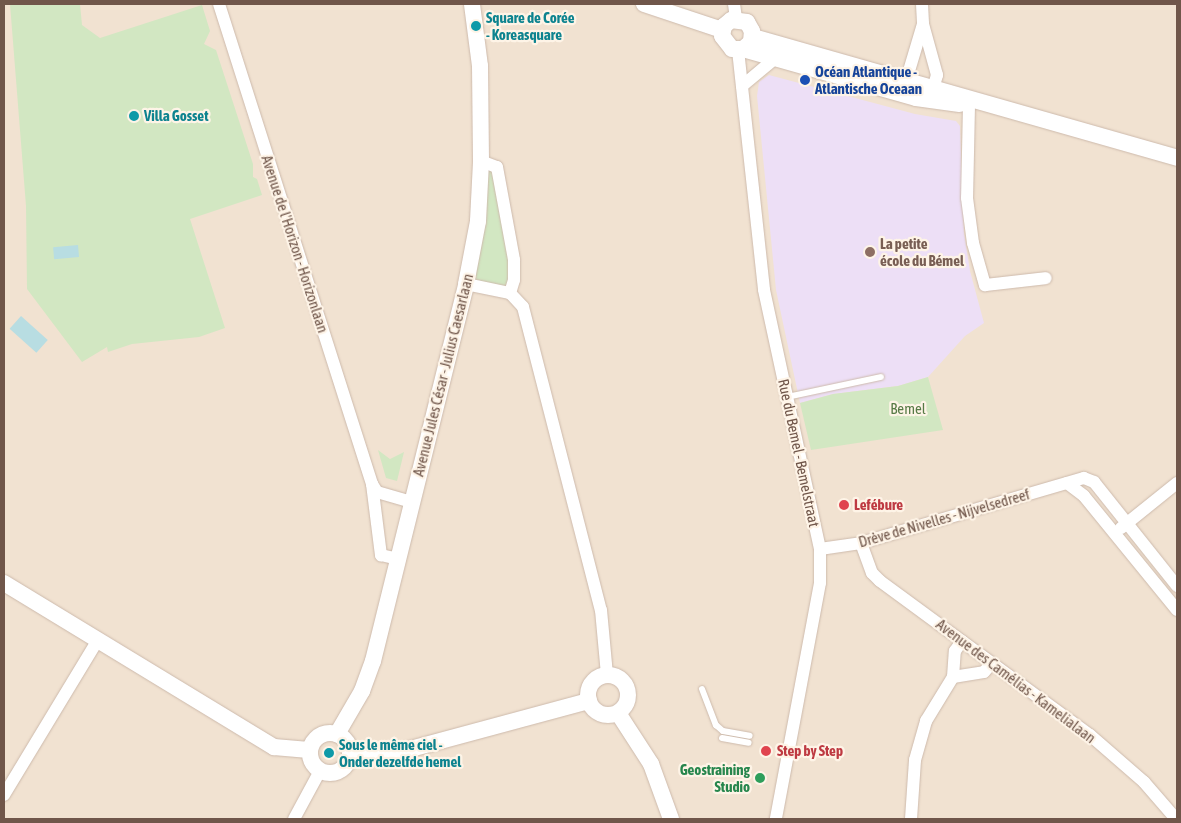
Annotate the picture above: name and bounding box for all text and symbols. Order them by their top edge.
place label: Square de Corée - Koreasquare [486,8,575,43]
marker: Square de Corée - Koreasquare [470,20,482,32]
place label: Océan Atlantique - Atlantische Oceaan [815,62,922,97]
marker: Océan Atlantique - Atlantische Oceaan [799,74,811,86]
place label: Villa Gosset [144,107,208,125]
marker: Villa Gosset [128,110,140,122]
street label: Avenue de l'Horizon - Horizonlaan [258,153,332,335]
place label: La petite école du Bémel [880,234,964,269]
marker: La petite école du Bémel [864,246,876,258]
street label: Avenue Jules César - Julius Caesarlaan [409,272,477,478]
street label: Rue du Bemel - Bemelstraat [775,377,823,529]
park label: Bemel [890,400,926,418]
street label: Drève de Nivelles - Nijvelsedreef [856,485,1032,551]
place label: Lefébure [854,496,903,514]
marker: Lefébure [838,499,850,511]
street label: Avenue des Camélias - Kamelialaan [933,615,1099,747]
place label: Sous le même ciel - Onder dezelfde hemel [339,735,461,770]
place label: Step by Step [777,742,843,760]
marker: Step by Step [759,744,773,758]
marker: Sous le même ciel - Onder dezelfde hemel [323,747,335,759]
place label: Geostraining Studio [680,760,750,795]
marker: Geostraining Studio [754,772,766,784]

